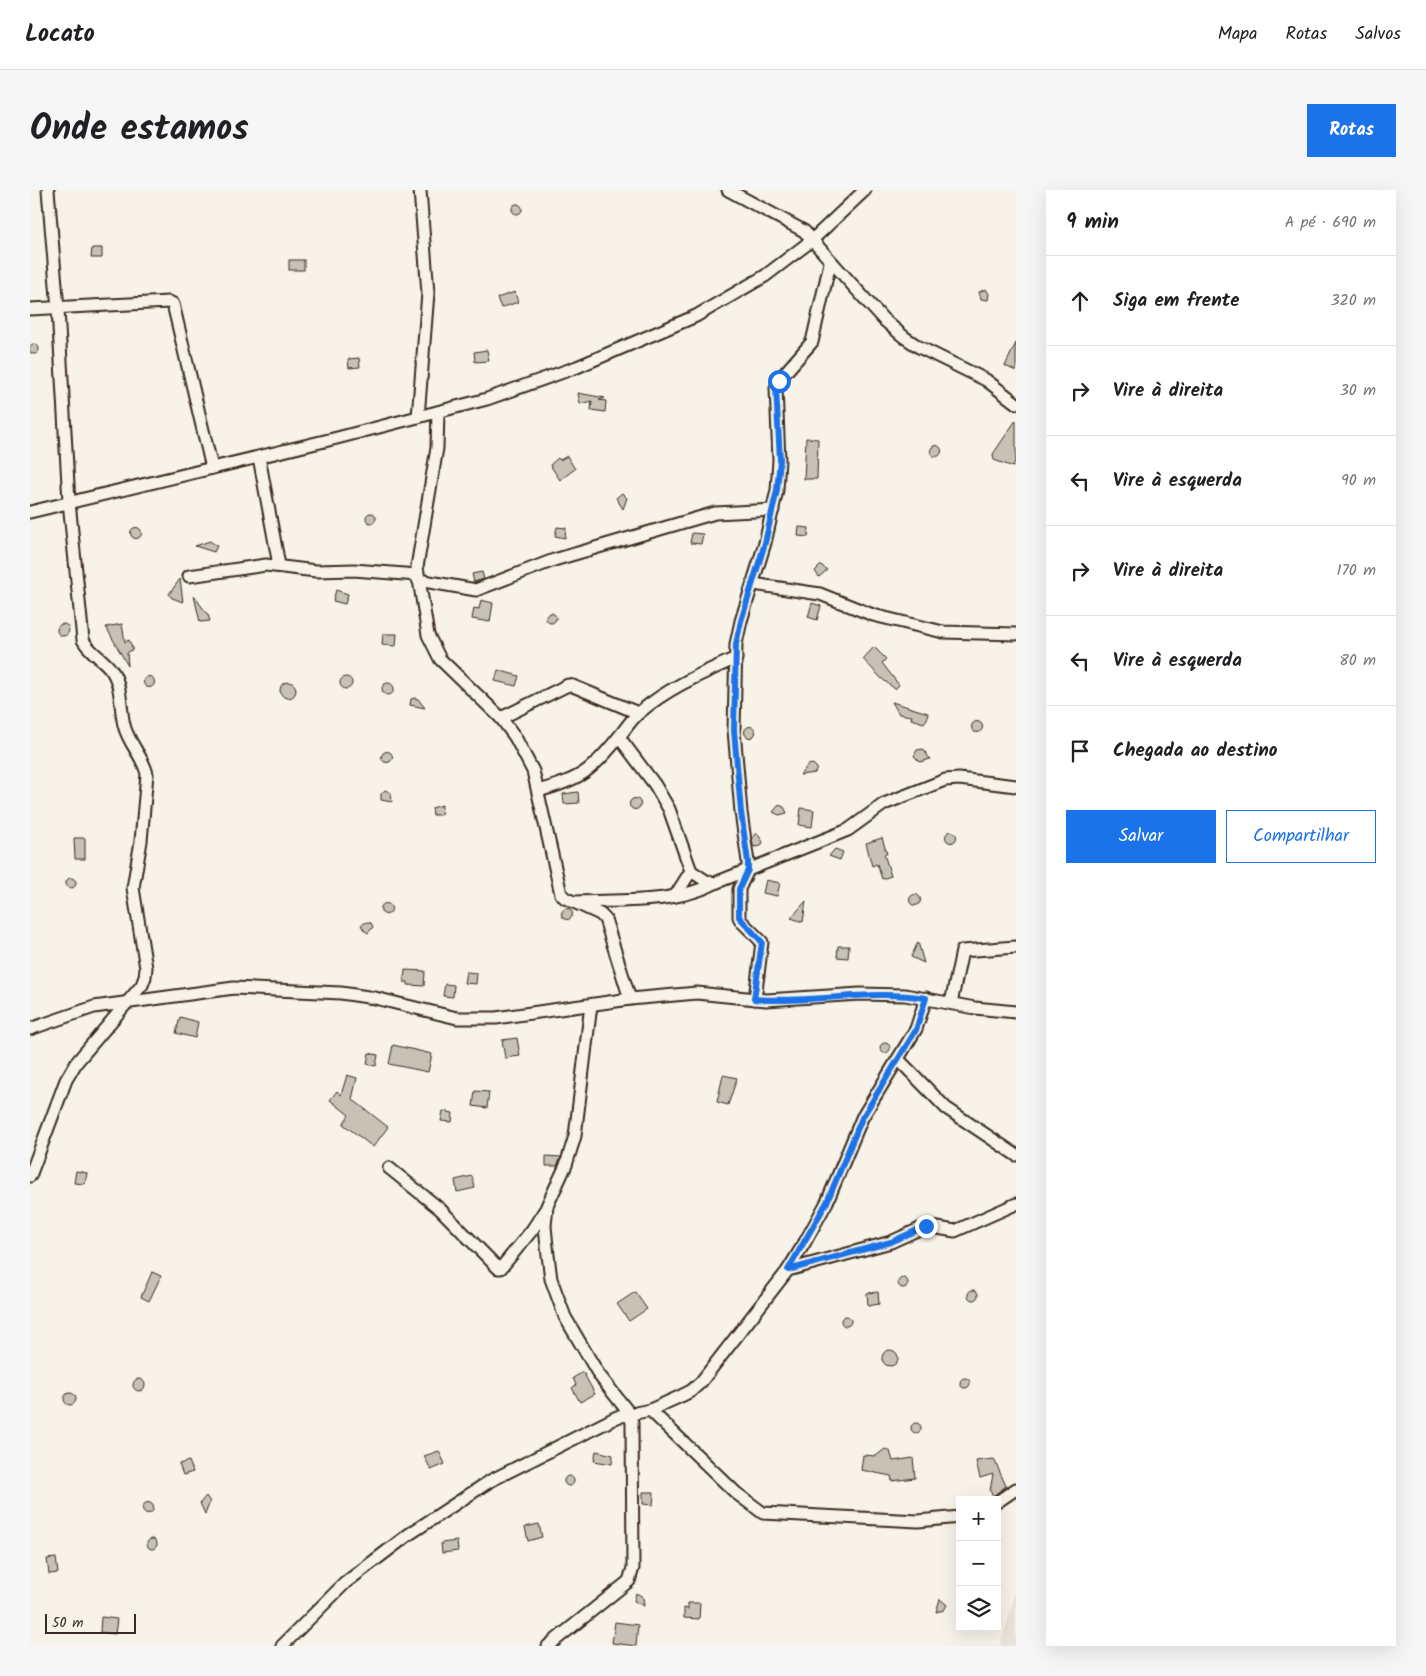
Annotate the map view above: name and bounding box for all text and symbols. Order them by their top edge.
text: Locato [25,15,95,54]
text: Mapa [1218,20,1257,49]
text: Rotas [1285,20,1327,49]
text: Salvos [1355,20,1401,49]
text: Onde estamos [30,102,249,158]
button: Rotas [1307,104,1396,157]
text: 9 min [1066,206,1119,239]
text: A pé · 690 m [1285,210,1376,235]
text: Siga em frente [1113,286,1240,316]
icon: ahead [1066,287,1094,315]
text: 320 m [1330,288,1376,313]
route start [768,370,791,393]
text: Vire à direita [1113,376,1223,406]
icon: right [1066,377,1094,405]
text: 30 m [1340,378,1376,403]
text: Vire à esquerda [1113,466,1242,496]
icon: left [1066,467,1094,495]
text: 90 m [1341,468,1376,493]
text: Vire à direita [1113,556,1223,586]
icon: right [1066,557,1094,585]
text: 170 m [1336,558,1376,583]
text: Vire à esquerda [1113,646,1242,676]
icon: left [1066,647,1094,675]
text: 80 m [1339,648,1376,673]
text: Chegada ao destino [1113,736,1278,766]
icon: arrive [1066,737,1094,765]
button: Salvar [1066,810,1216,863]
button: Compartilhar [1226,810,1376,863]
route end [915,1215,938,1238]
map controls [956,1496,1001,1631]
button: + [956,1496,1001,1541]
button: − [956,1541,1001,1586]
button: layers [956,1586,1001,1631]
scale bar [45,1611,136,1634]
text: 50 m [52,1612,83,1634]

